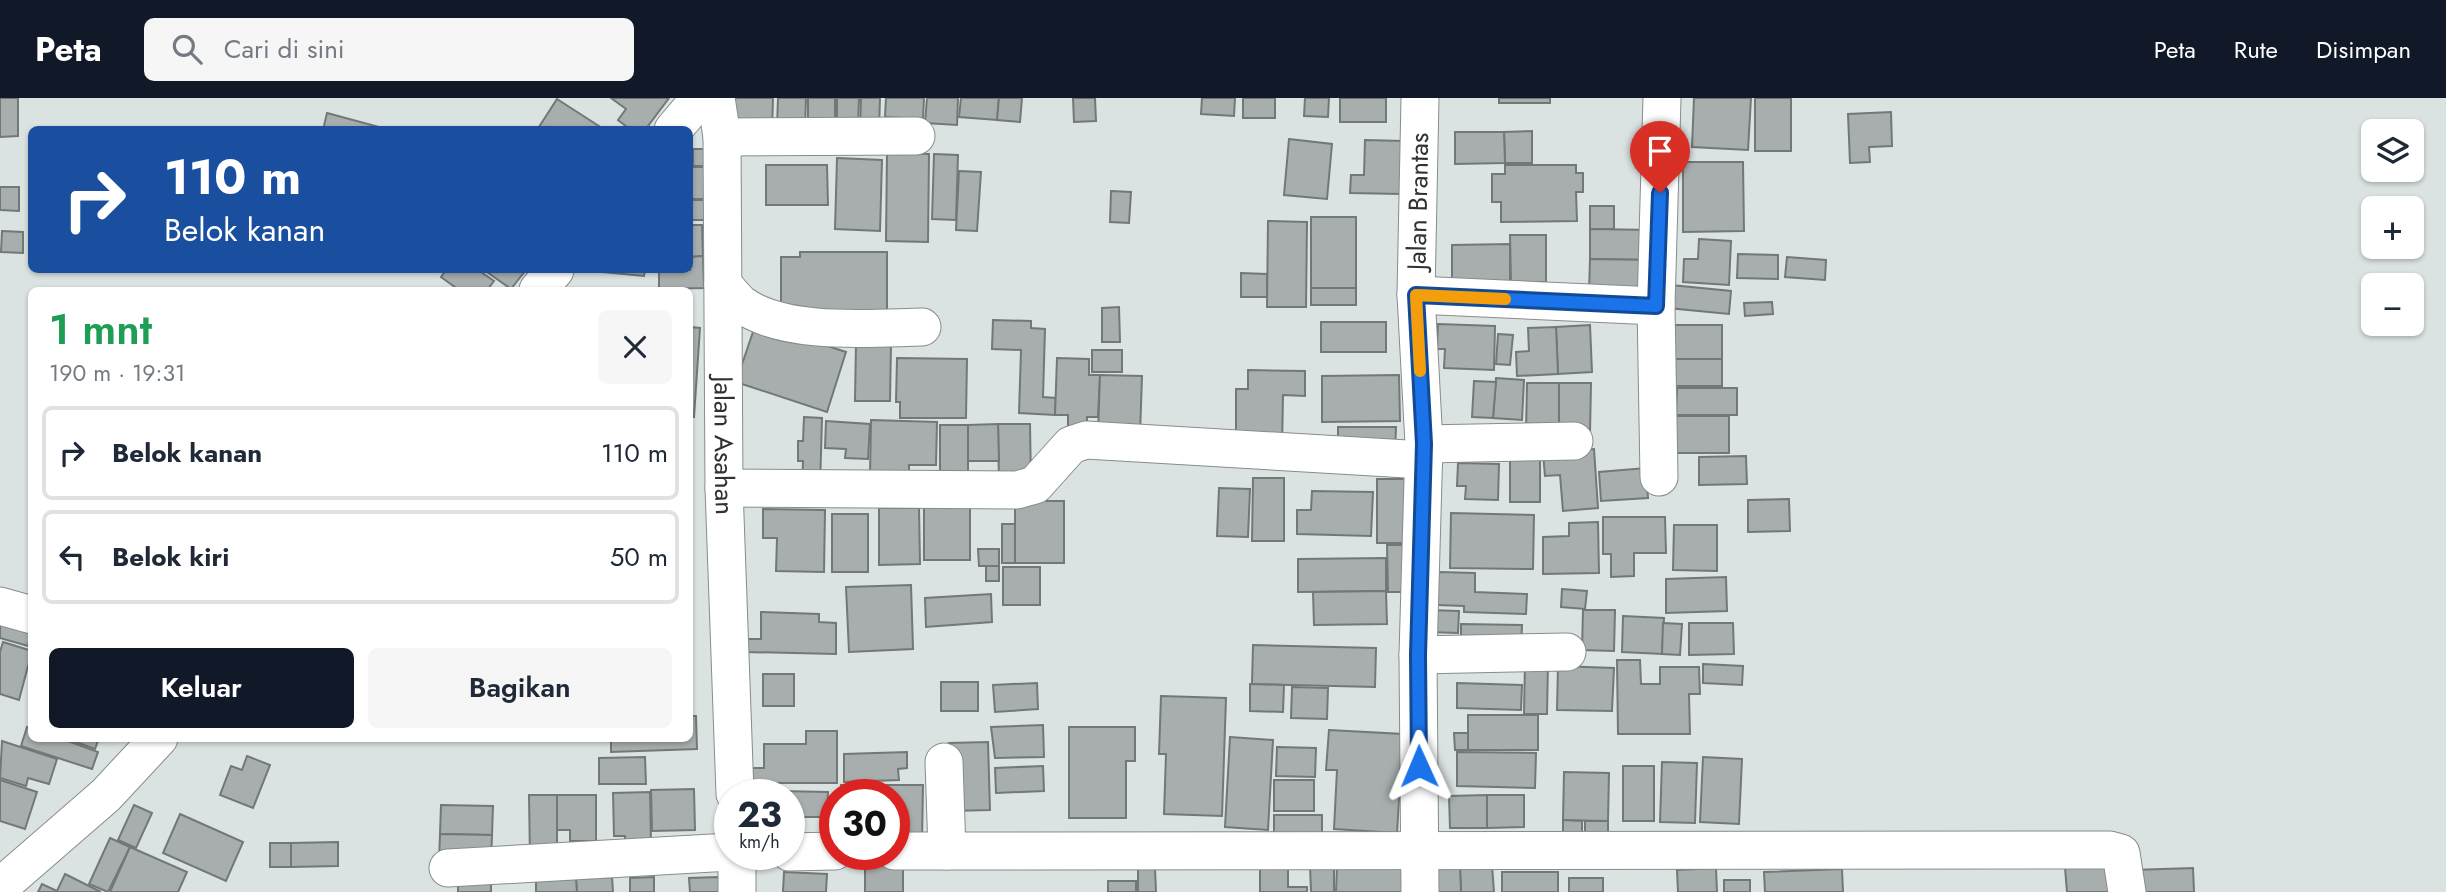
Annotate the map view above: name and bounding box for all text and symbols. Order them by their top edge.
search box [144,18,634,81]
text: Peta [35,26,102,73]
icon: search [168,30,206,68]
text: Cari di sini [224,30,345,68]
text: Peta [2154,32,2196,67]
text: Rute [2234,32,2278,67]
text: Disimpan [2316,32,2411,67]
map controls [2361,119,2424,336]
button: layers [2361,119,2424,182]
pin [1630,121,1690,193]
street label: Jalan Brantas [1397,132,1438,273]
icon: arrive [1641,132,1679,170]
text: 110 m [164,142,301,212]
icon: right [49,154,140,245]
button: + [2361,196,2424,259]
text: Belok kanan [164,207,325,253]
button: − [2361,273,2424,336]
text: 1 mnt [49,299,152,360]
button: close [598,310,672,384]
text: 190 m · 19:31 [49,356,185,390]
street label: Jalan Asahan [704,373,744,516]
icon: right [53,434,91,472]
text: Belok kanan [112,434,262,472]
text: 110 m [601,434,668,472]
icon: left [53,538,91,576]
text: Belok kiri [112,538,229,576]
text: 50 m [610,538,668,576]
button: Keluar [49,648,354,728]
button: Bagikan [368,648,672,728]
position arrow [1382,729,1456,803]
speed limit sign: 30 [819,779,910,870]
text: 23 [737,790,782,840]
text: km/h [739,829,780,855]

